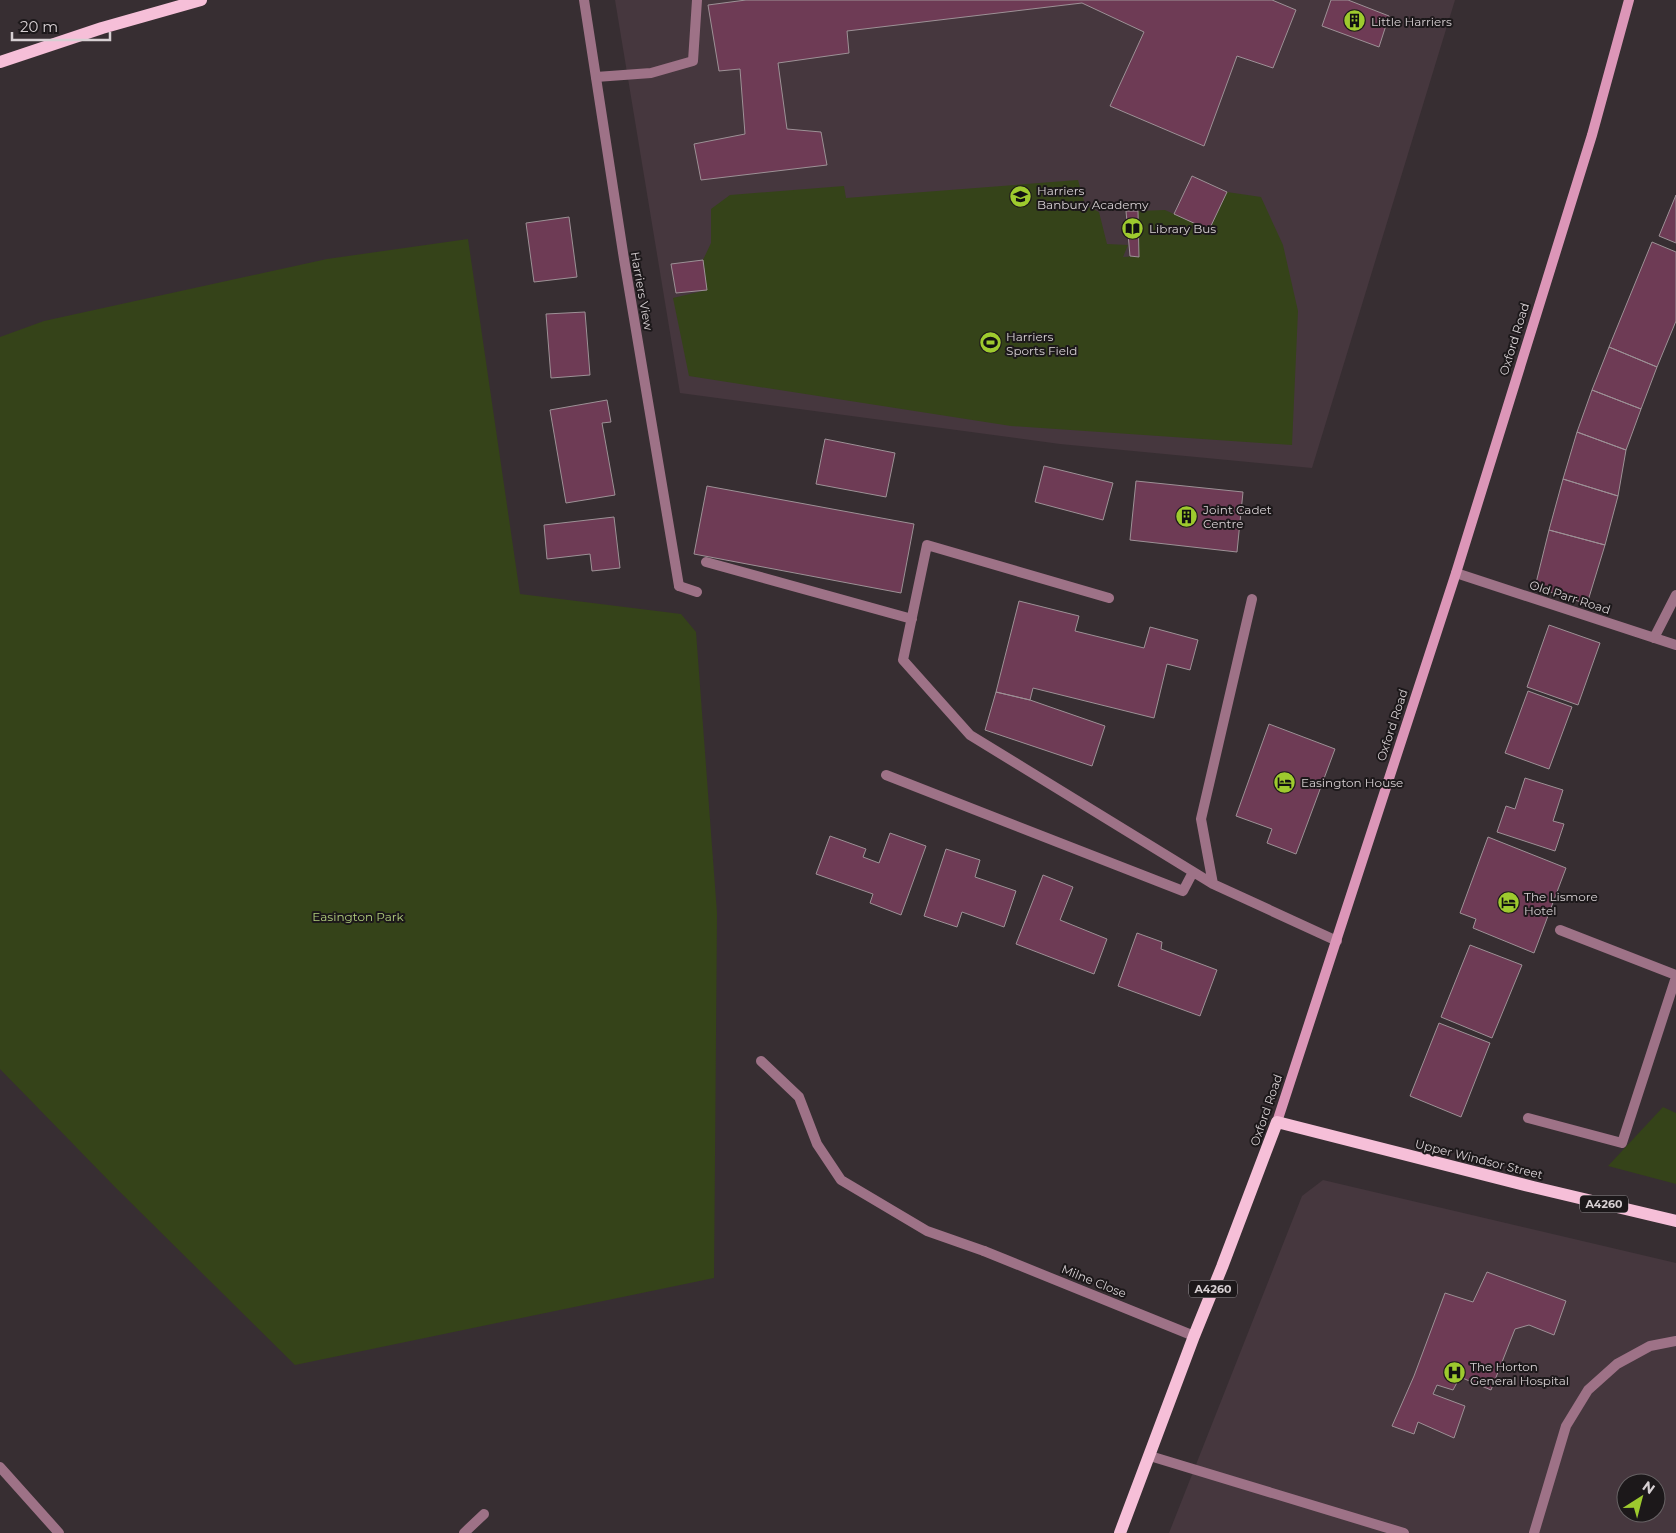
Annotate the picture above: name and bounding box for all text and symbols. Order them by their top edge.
building icon: Little Harriers [1343,9,1367,33]
scale bar [12,10,110,42]
place label: Little Harriers [1371,14,1452,29]
text: 20 m [20,17,58,36]
place label: Harriers Banbury Academy [1037,183,1149,212]
school or university icon: Harriers Banbury Academy [1009,185,1033,209]
library icon: Library Bus [1121,216,1145,240]
place label: Library Bus [1149,221,1216,236]
street label: Harriers View [628,250,656,332]
street label: Oxford Road [1496,301,1532,377]
place label: Harriers Sports Field [1006,329,1077,358]
sports icon: Harriers Sports Field [978,331,1002,355]
place label: Joint Cadet Centre [1202,502,1272,531]
building icon: Joint Cadet Centre [1175,504,1199,528]
street label: Old Parr Road [1528,577,1612,617]
street label: Oxford Road [1373,687,1411,763]
hotel icon: Easington House [1273,770,1297,794]
place label: Easington House [1301,775,1403,790]
place label: The Lismore Hotel [1524,889,1598,918]
hotel icon: The Lismore Hotel [1496,891,1520,915]
park label: Easington Park [312,909,404,924]
street label: Oxford Road [1247,1072,1285,1148]
street label: Upper Windsor Street [1414,1136,1545,1182]
road number: A4260 [1580,1196,1628,1212]
street label: Milne Close [1059,1261,1129,1301]
road number: A4260 [1189,1280,1237,1298]
place label: The Horton General Hospital [1470,1359,1569,1388]
hospital icon: The Horton General Hospital [1442,1361,1466,1385]
north arrow [1616,1473,1666,1523]
text: N [1639,1477,1659,1498]

